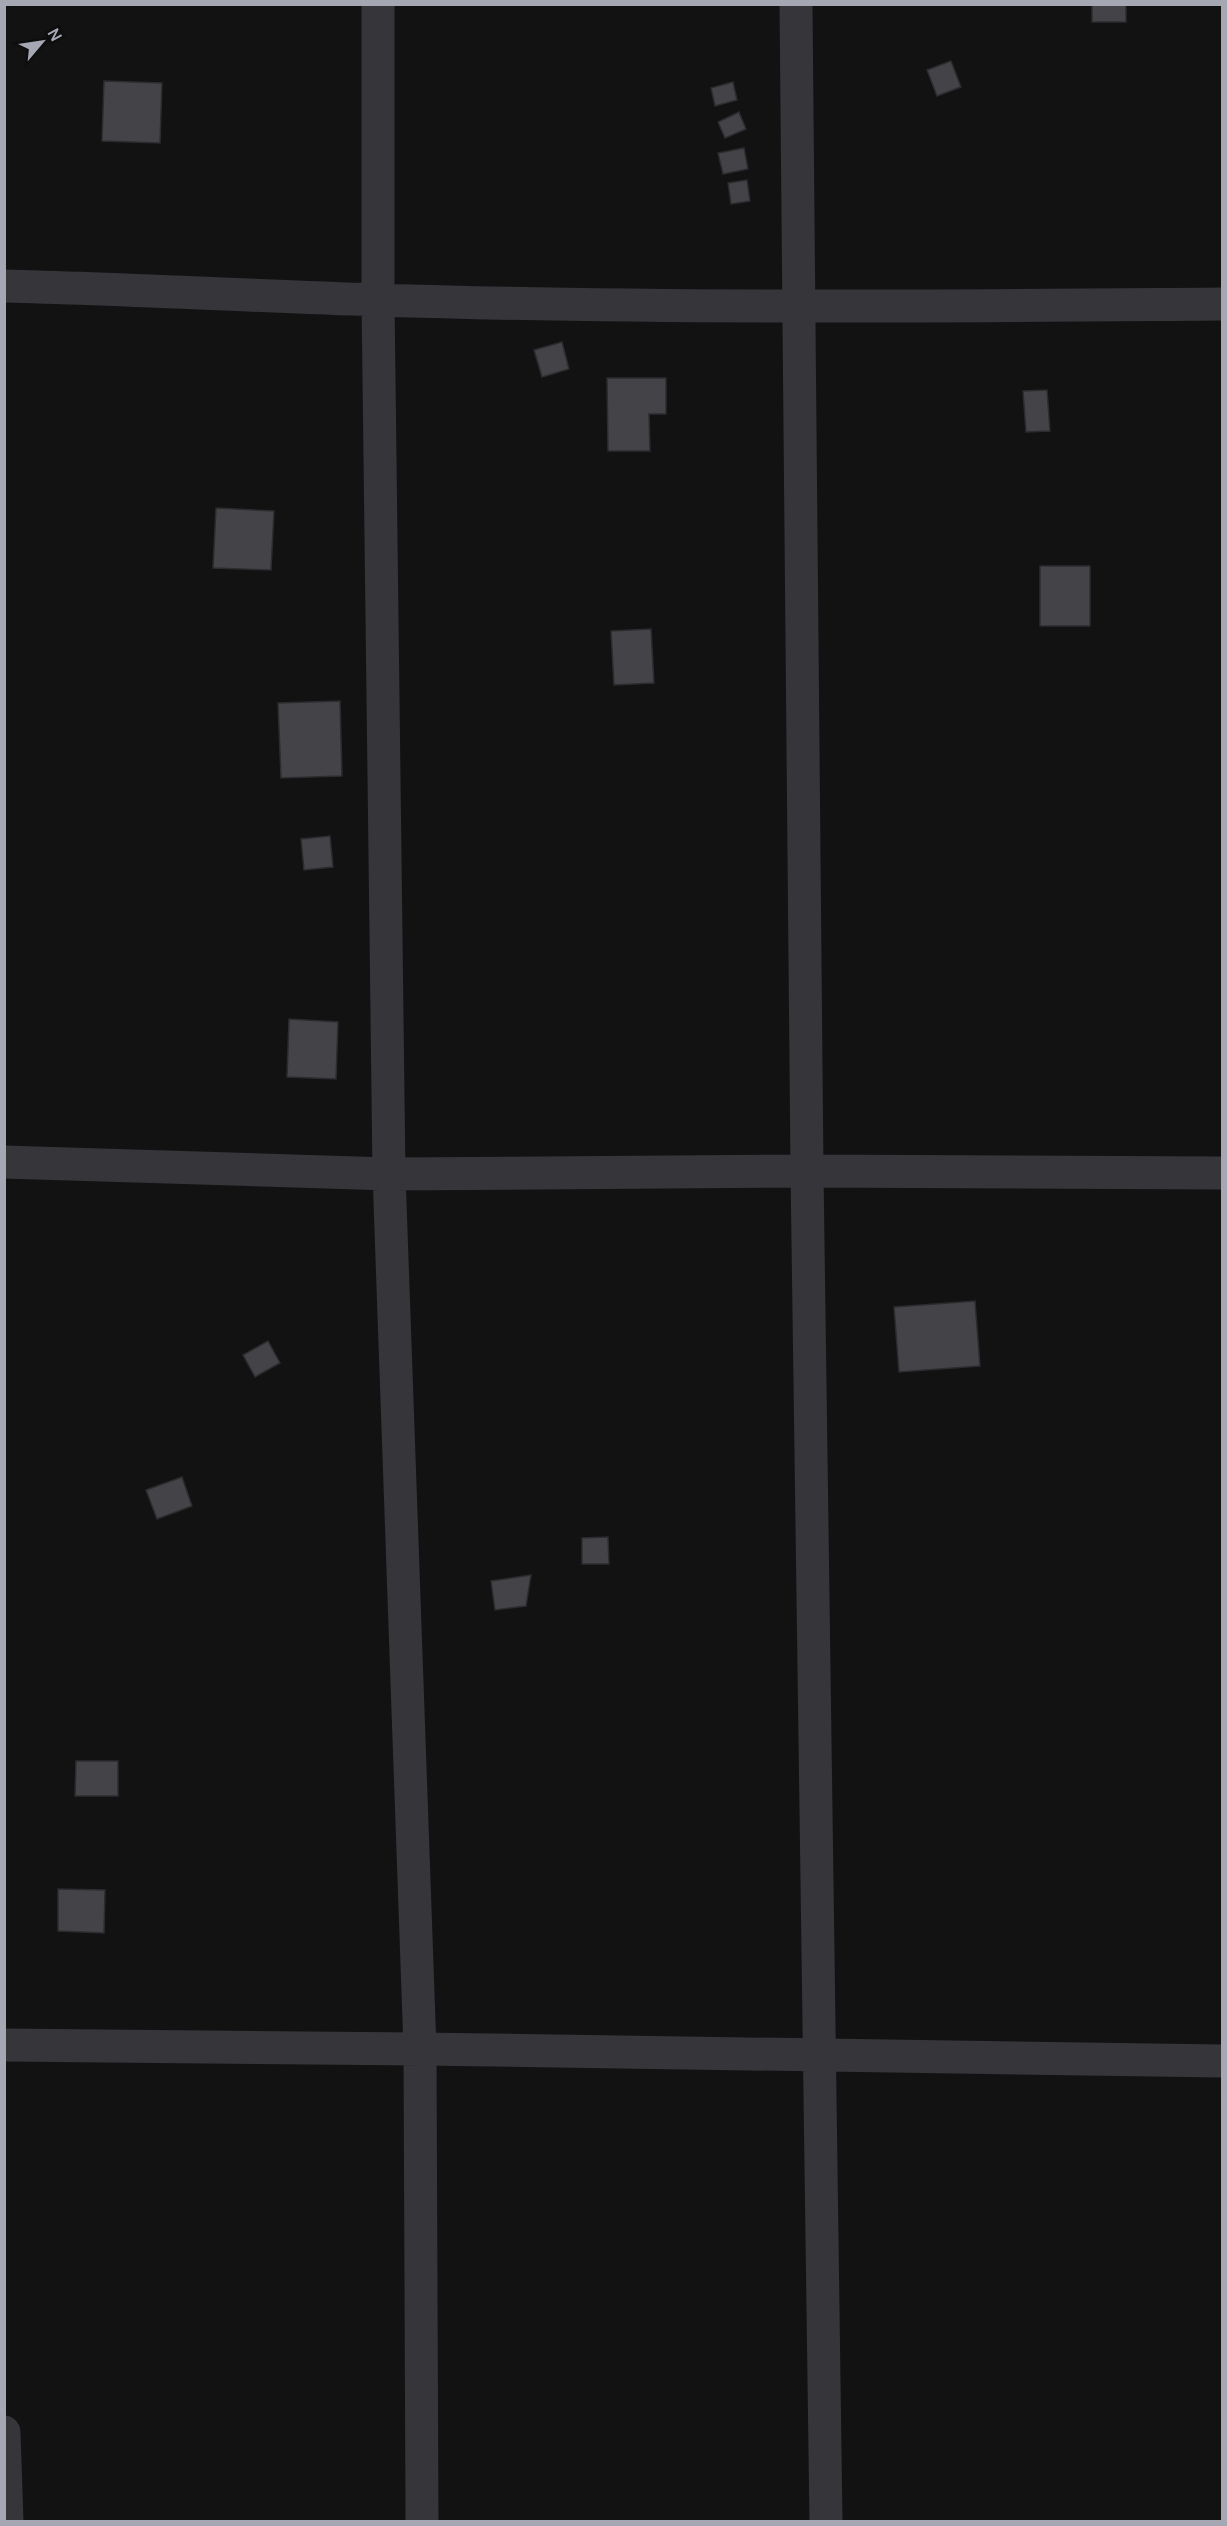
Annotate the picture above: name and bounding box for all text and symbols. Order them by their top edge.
north arrow [12,12,72,72]
text: N [43,24,68,45]

